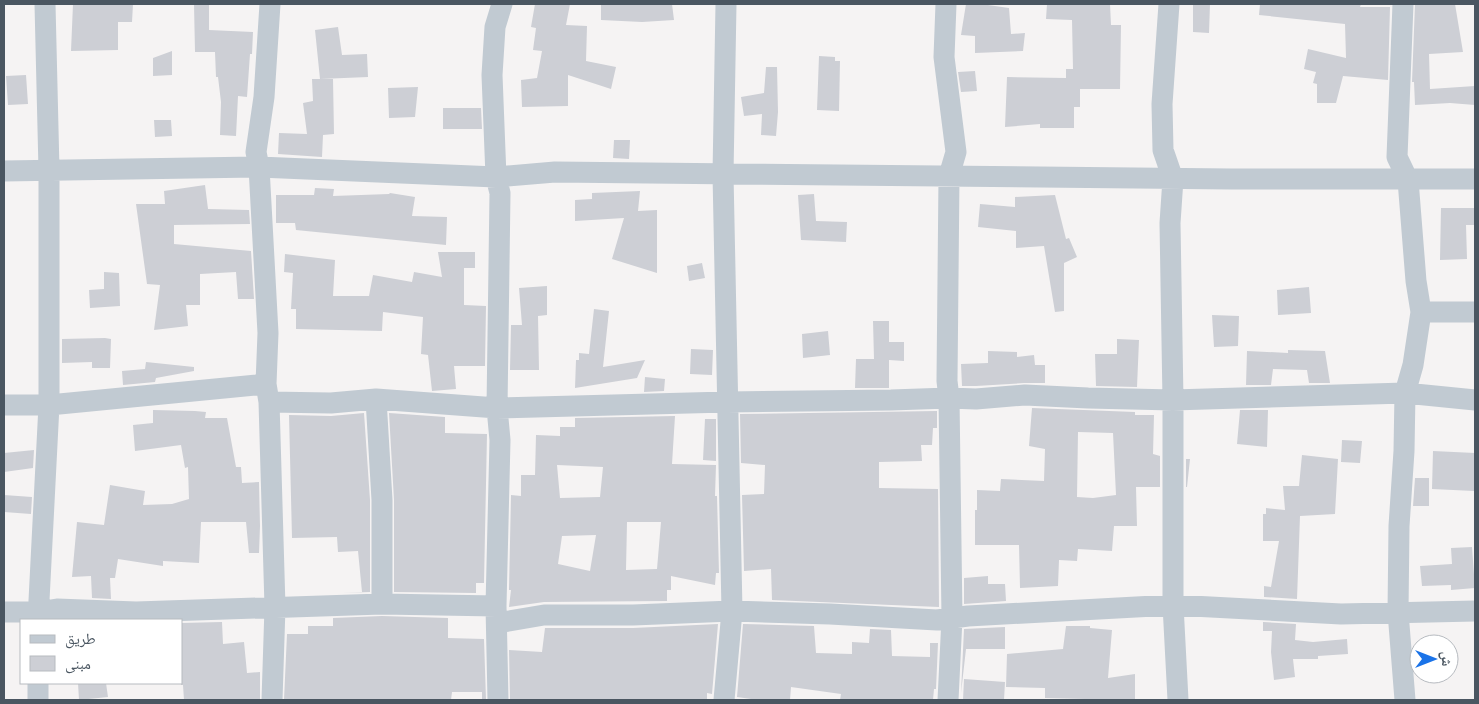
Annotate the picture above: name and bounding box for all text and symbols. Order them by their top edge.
legend [20,619,182,684]
text: طريق [65,629,96,649]
north arrow [1409,634,1459,684]
text: ش [1438,652,1456,667]
text: مبنى [65,654,91,674]

